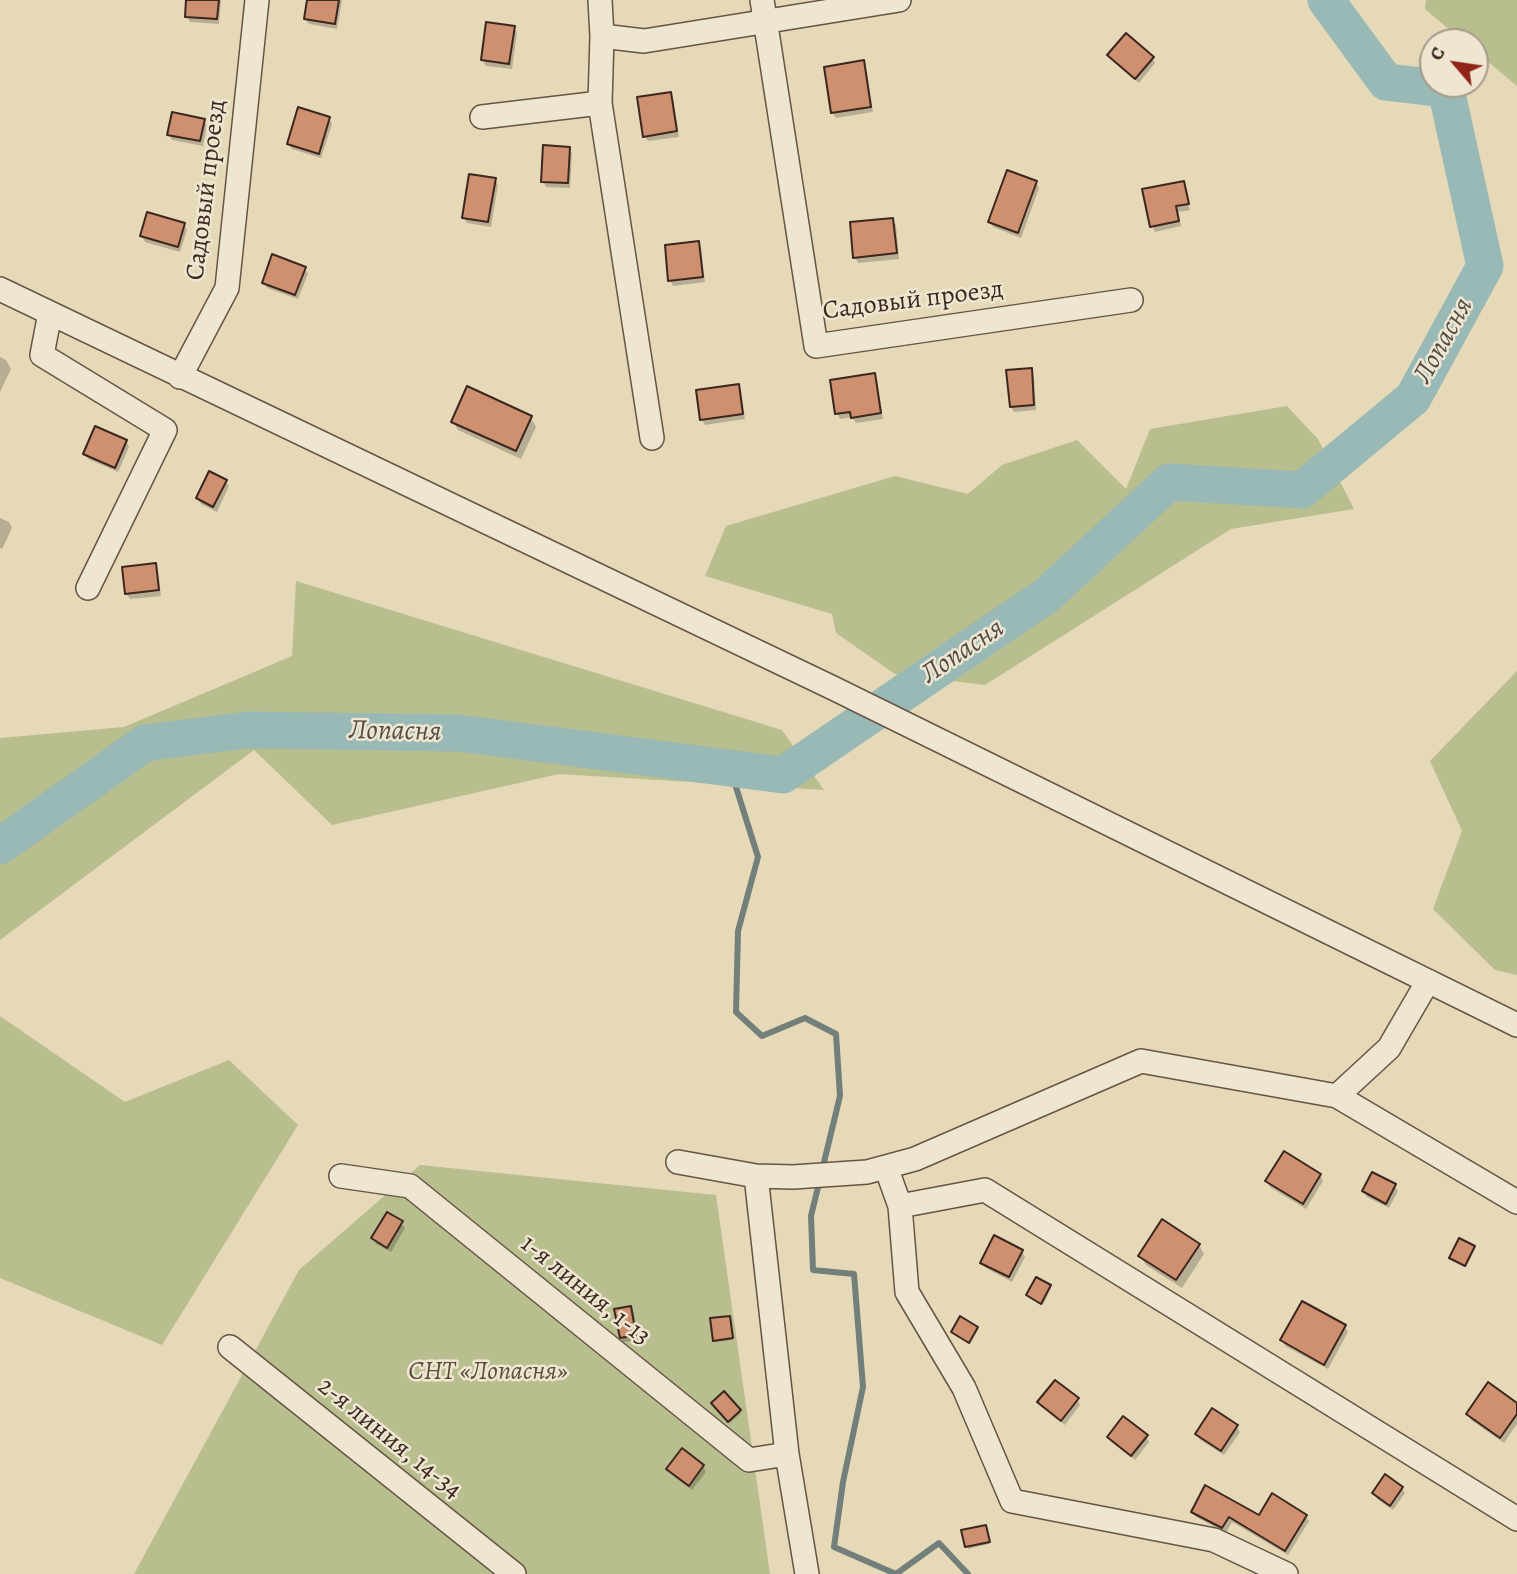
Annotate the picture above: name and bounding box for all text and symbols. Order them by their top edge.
north arrow [1419,28,1489,98]
text: С [1423,42,1452,65]
street label: Садовый проезд [180,98,234,282]
street label: Садовый проезд [821,274,1005,328]
water label: Лопасня [1407,292,1481,390]
water label: Лопасня [915,612,1011,692]
water label: Лопасня [348,714,442,750]
street label: 1-я линия, 1-13 [514,1229,656,1353]
park label: СНТ «Лопасня» [408,1357,568,1389]
street label: 2-я линия, 14-34 [311,1371,467,1507]

